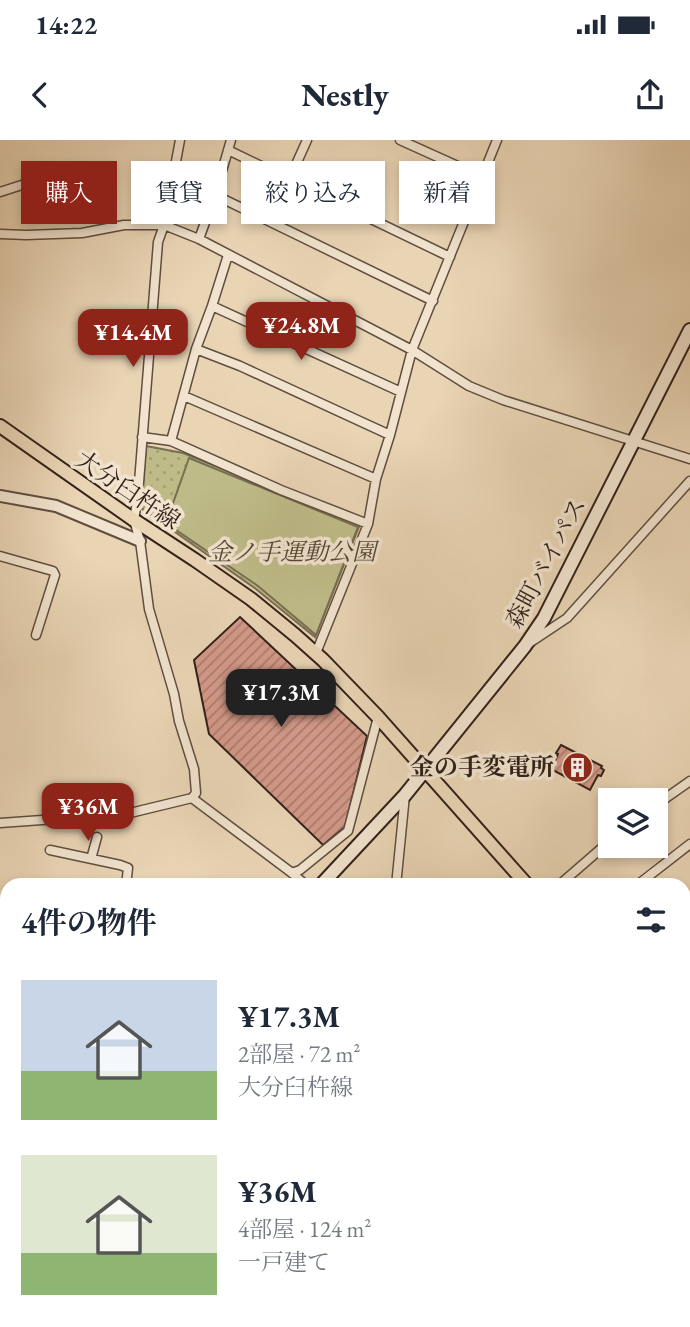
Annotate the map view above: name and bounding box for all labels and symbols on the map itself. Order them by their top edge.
pin: ¥24.8M [244,302,358,362]
pin: ¥14.4M [76,310,190,369]
street label: 大分臼杵線 [70,443,187,536]
street label: 森町バイパス [498,492,593,633]
park label: 金ノ手運動公園 [208,536,380,567]
pin: ¥17.3M [224,670,338,729]
building icon: 金の手変電所 [560,750,594,784]
place label: 金の手変電所 [410,751,554,782]
pin: ¥36M [47,784,129,843]

